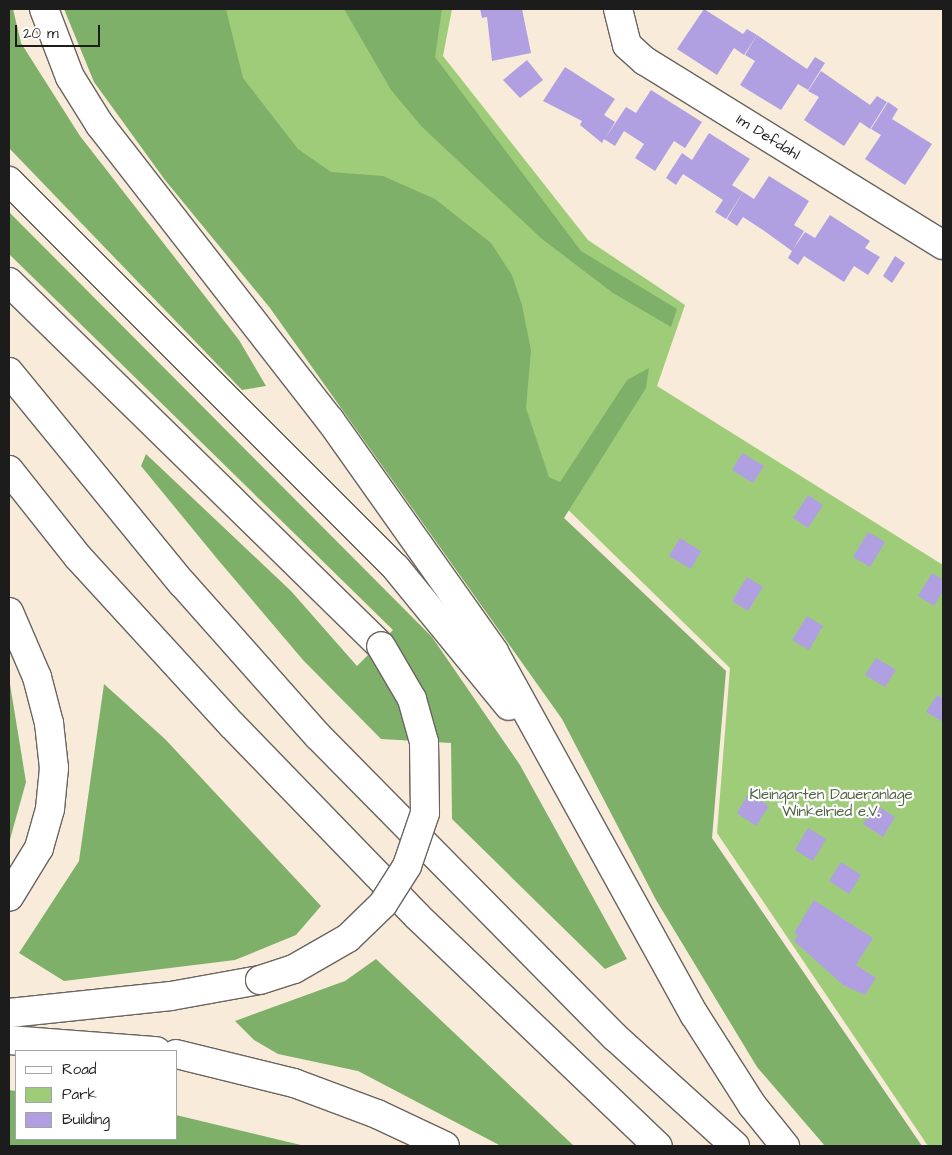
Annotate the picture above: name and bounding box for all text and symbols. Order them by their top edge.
scale bar [18,15,102,47]
text: 20 m [23,23,59,44]
street label: Im Defdahl [733,110,803,164]
park label: Kleingarten Daueranlage Winkelried e.V. [750,785,912,820]
legend [15,1050,178,1140]
text: Road [62,1059,96,1080]
text: Park [62,1084,97,1105]
text: Building [62,1109,110,1130]

